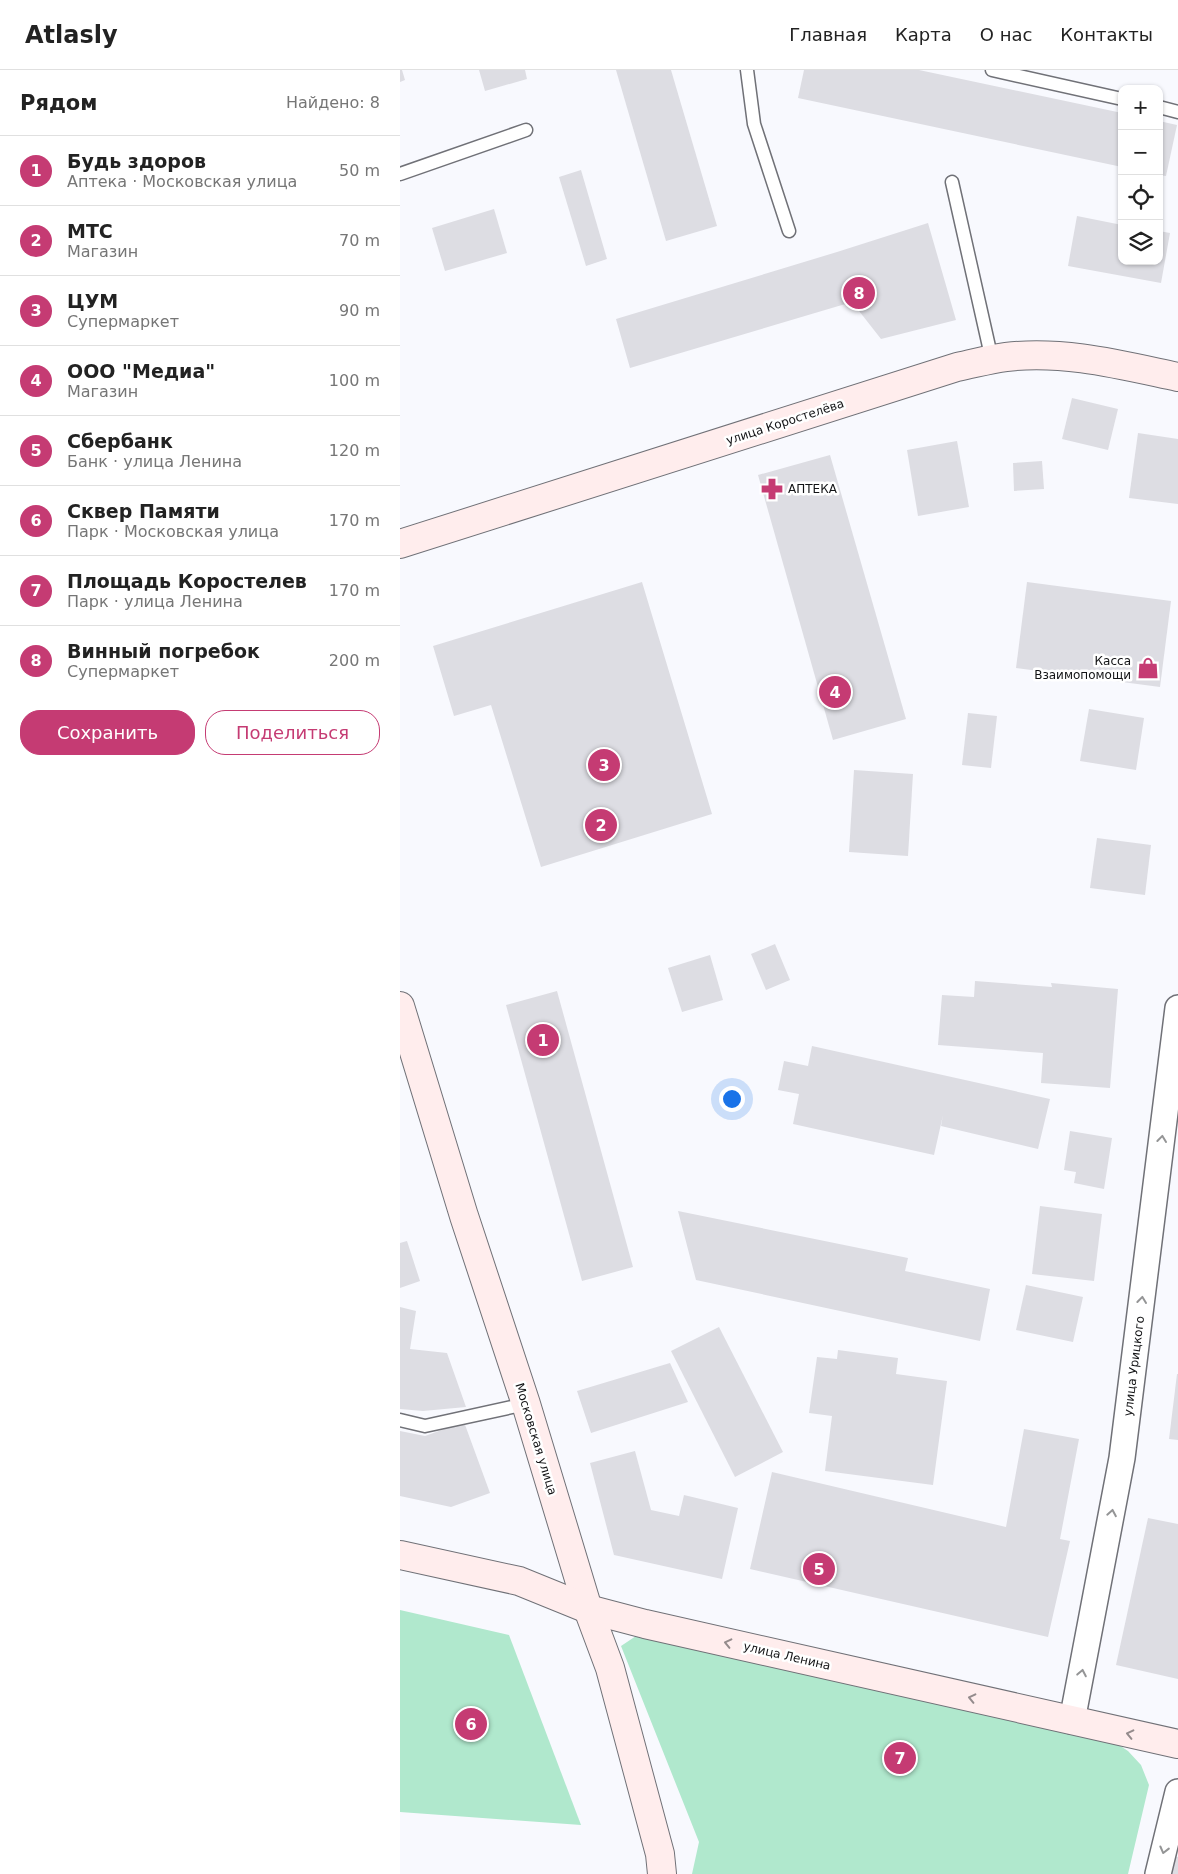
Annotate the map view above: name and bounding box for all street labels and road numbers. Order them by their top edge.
street label: улица Коростелёва [724,396,846,448]
street label: улица Урицкого [1121,1315,1147,1417]
street label: Московская улица [512,1381,560,1497]
street label: улица Ленина [742,1639,832,1673]

